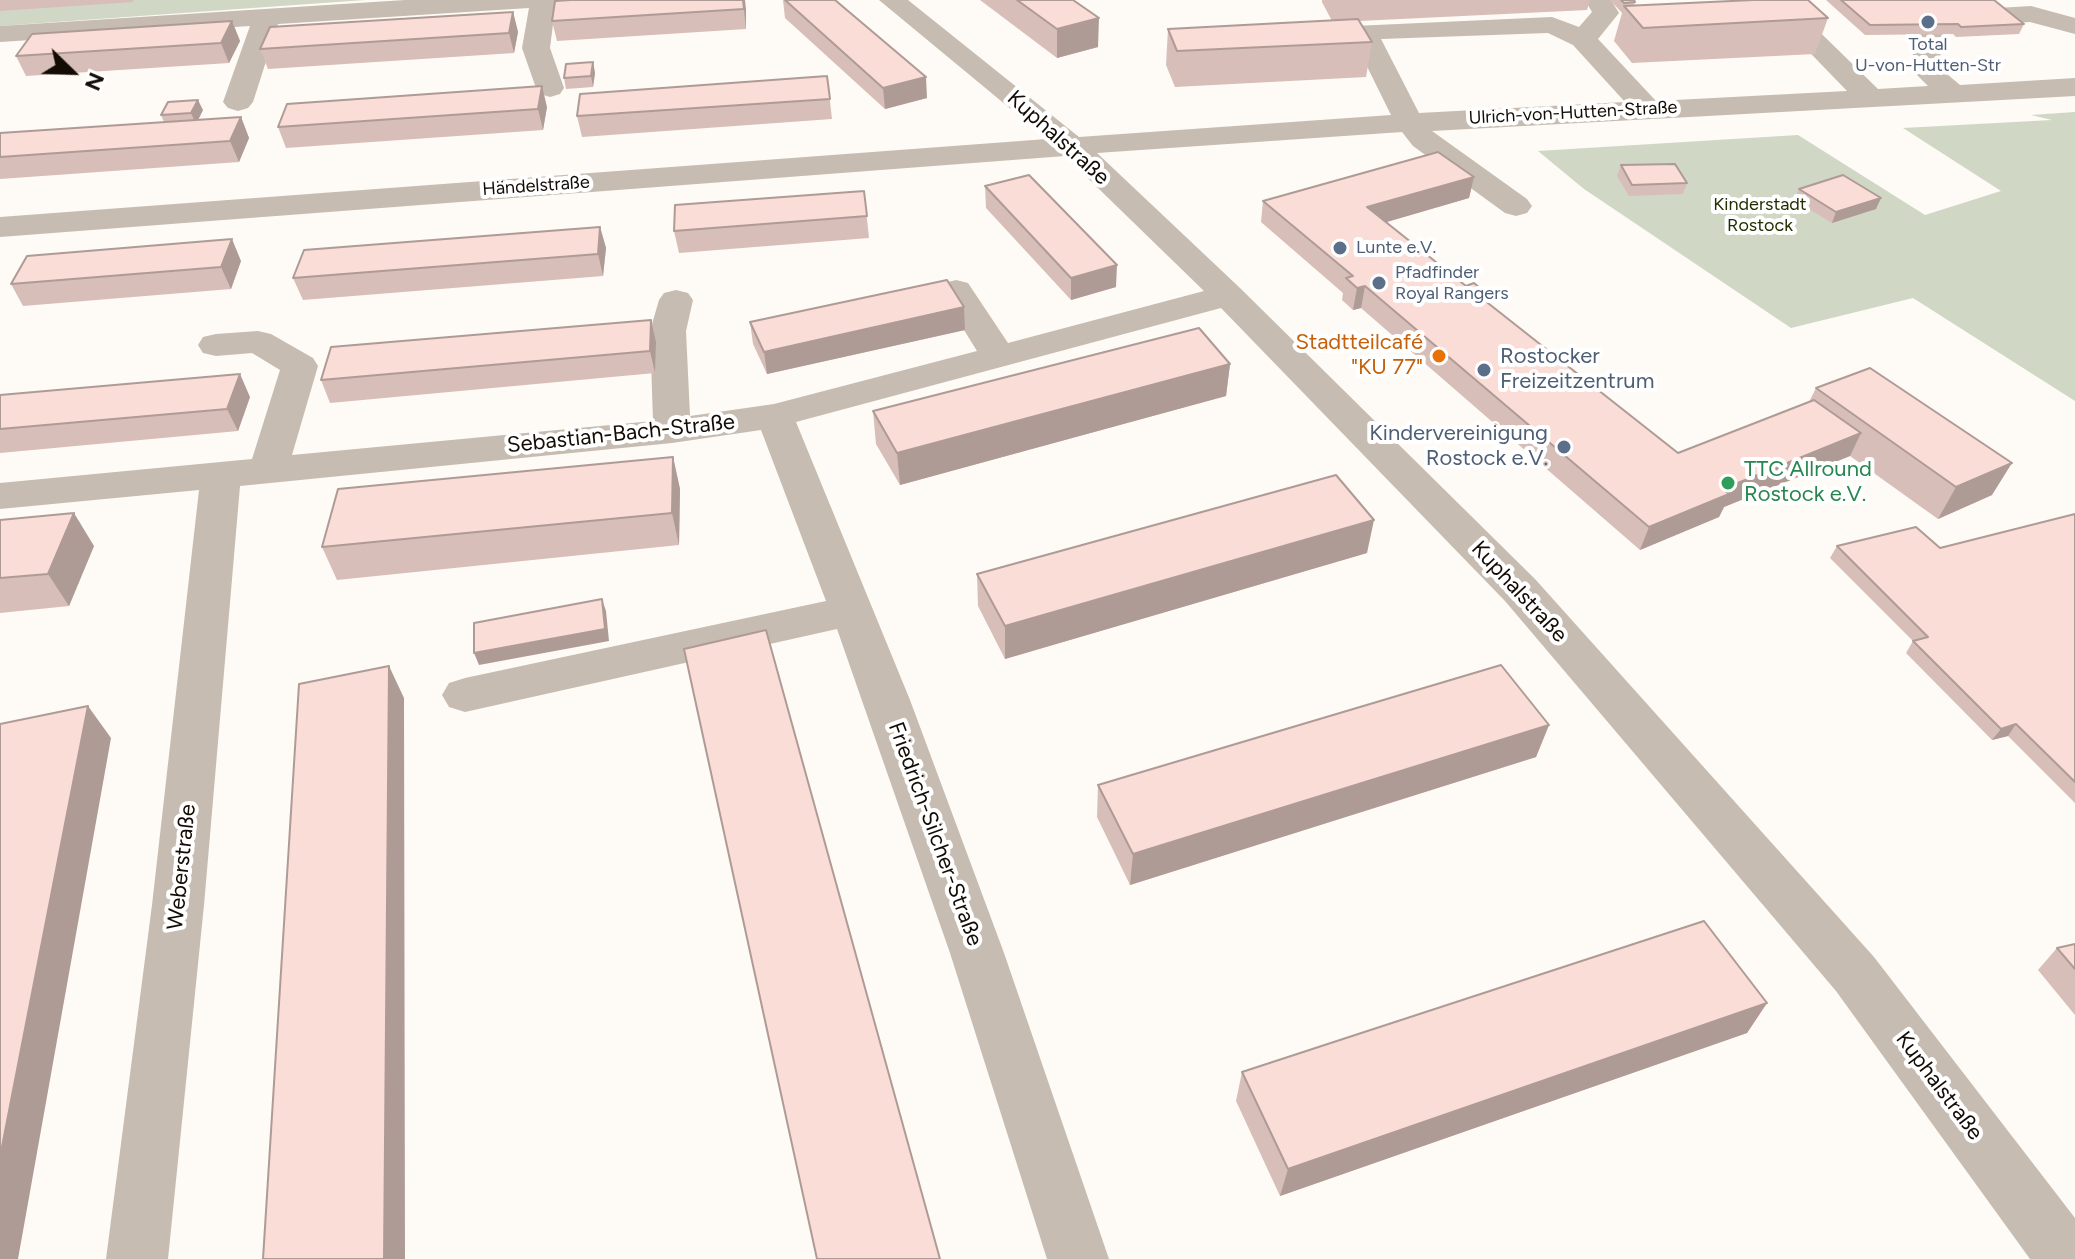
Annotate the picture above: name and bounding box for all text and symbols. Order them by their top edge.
marker: Total U-von-Hutten-Str [1919,13,1937,31]
north arrow [32,32,112,112]
place label: Total U-von-Hutten-Str [1855,34,2001,76]
text: N [79,68,110,95]
street label: Kuphalstraße [1001,85,1115,191]
street label: Ulrich-von-Hutten-Straße [1468,97,1678,129]
street label: Händelstraße [482,171,590,201]
park label: Kinderstadt Rostock [1713,194,1807,236]
place label: Lunte e.V. [1356,237,1436,259]
marker: Lunte e.V. [1331,239,1349,257]
place label: Pfadfinder Royal Rangers [1395,262,1509,304]
marker: Pfadfinder Royal Rangers [1370,274,1388,292]
place label: Stadtteilcafé "KU 77" [1295,330,1423,382]
place label: Rostocker Freizeitzentrum [1500,344,1654,396]
marker: Stadtteilcafé "KU 77" [1430,347,1448,365]
marker: Rostocker Freizeitzentrum [1475,361,1493,379]
street label: Sebastian-Bach-Straße [506,409,736,459]
place label: Kindervereinigung Rostock e.V. [1369,421,1548,472]
marker: Kindervereinigung Rostock e.V. [1555,438,1573,456]
place label: TTC Allround Rostock e.V. [1744,457,1872,508]
marker: TTC Allround Rostock e.V. [1719,474,1737,492]
street label: Kuphalstraße [1465,536,1573,648]
street label: Friedrich-Silcher-Straße [882,719,988,949]
street label: Weberstraße [162,803,202,931]
street label: Kuphalstraße [1890,1027,1988,1145]

